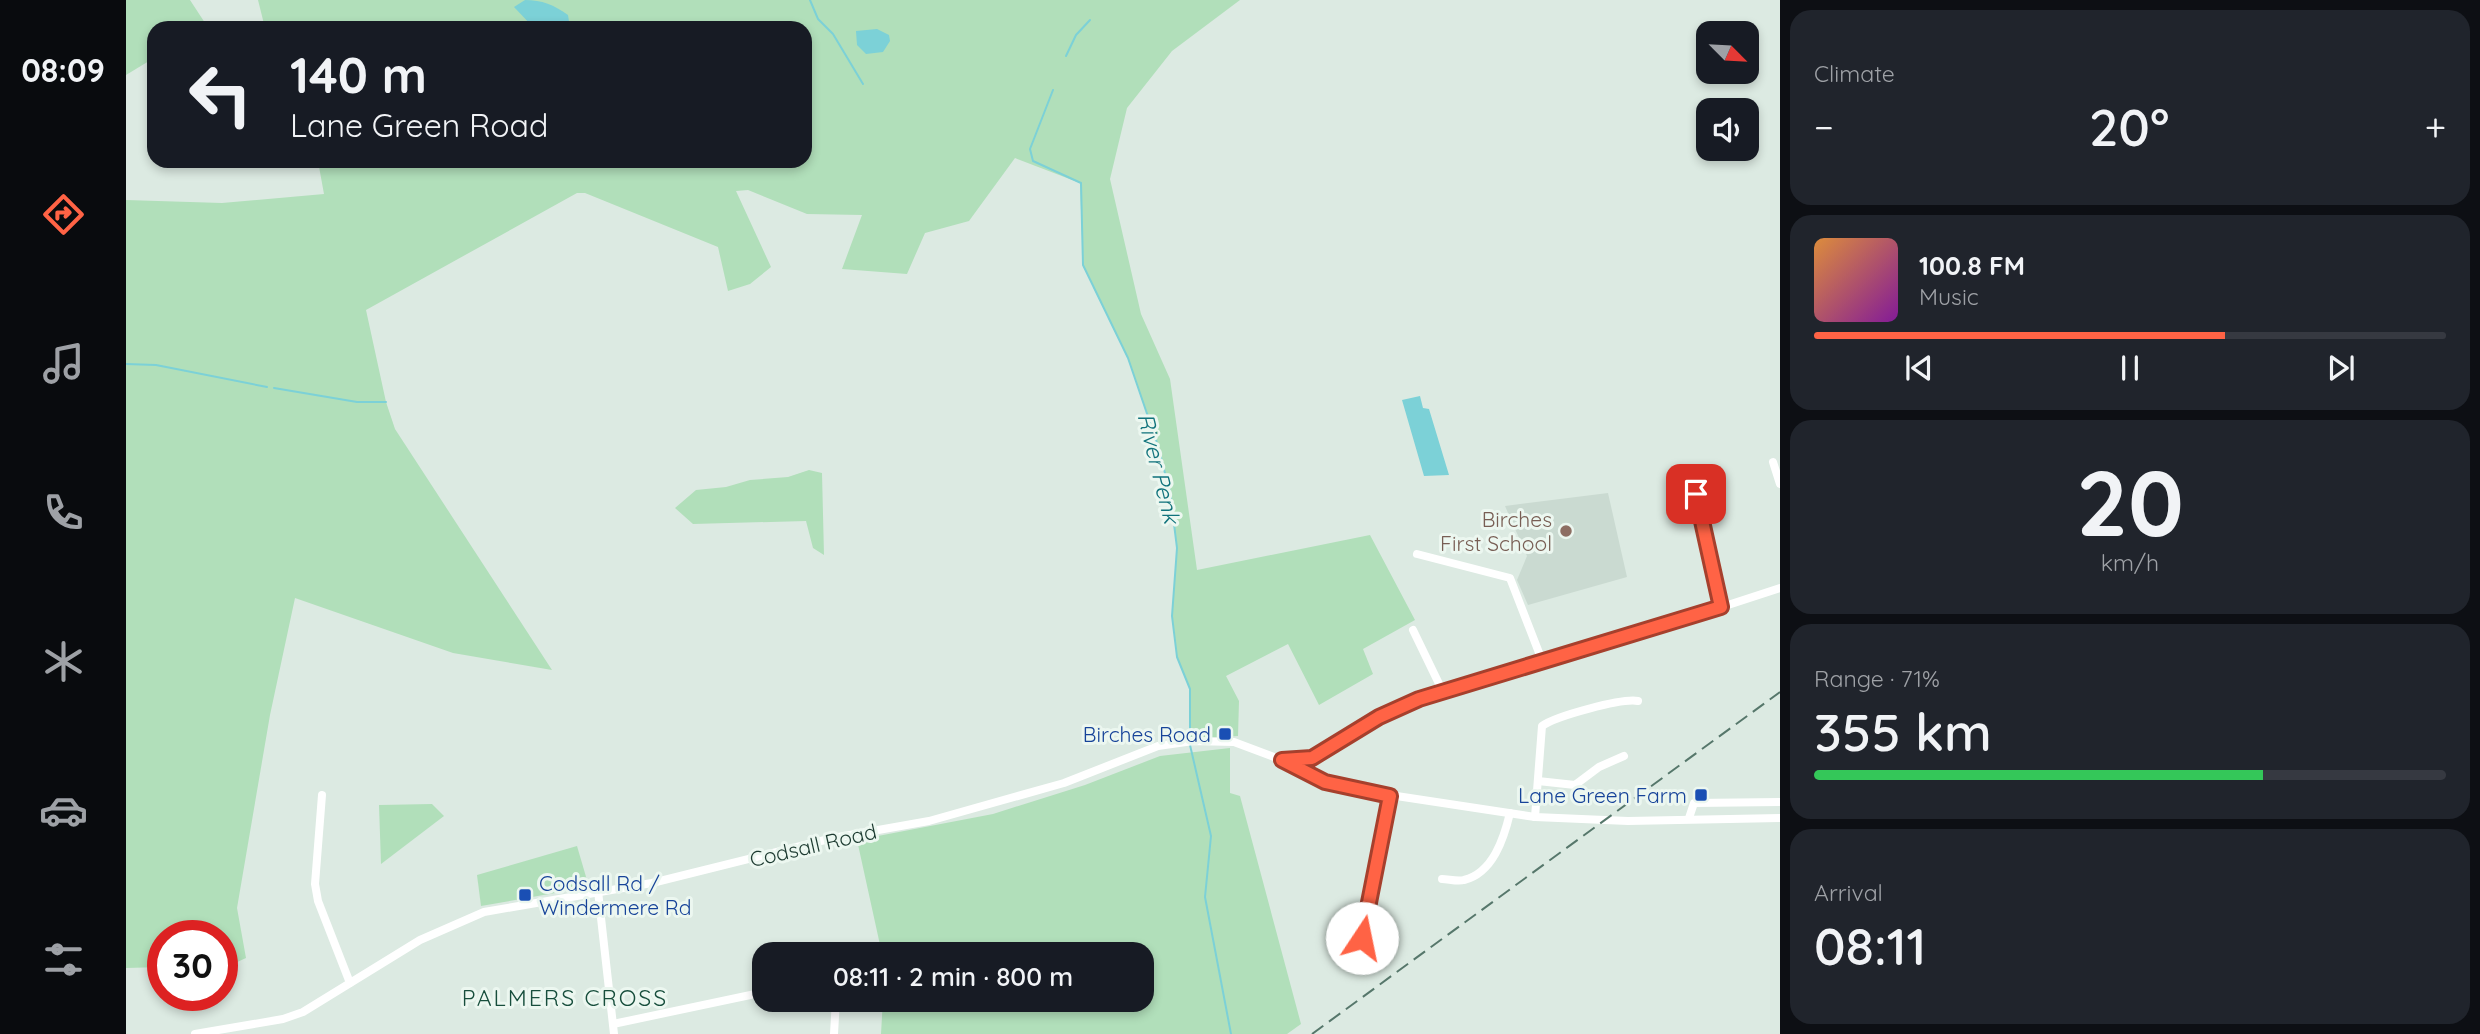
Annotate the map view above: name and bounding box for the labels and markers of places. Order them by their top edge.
pin [1666,464,1726,524]
place label: Birches First School [1440,506,1552,556]
marker: Birches First School [1558,523,1574,539]
place label: Birches Road [1083,721,1211,747]
marker: Birches Road [1217,726,1233,742]
place label: Lane Green Farm [1518,782,1687,808]
marker: Lane Green Farm [1693,787,1709,803]
place label: Codsall Rd / Windermere Rd [539,870,692,920]
marker: Codsall Rd / Windermere Rd [517,887,533,903]

